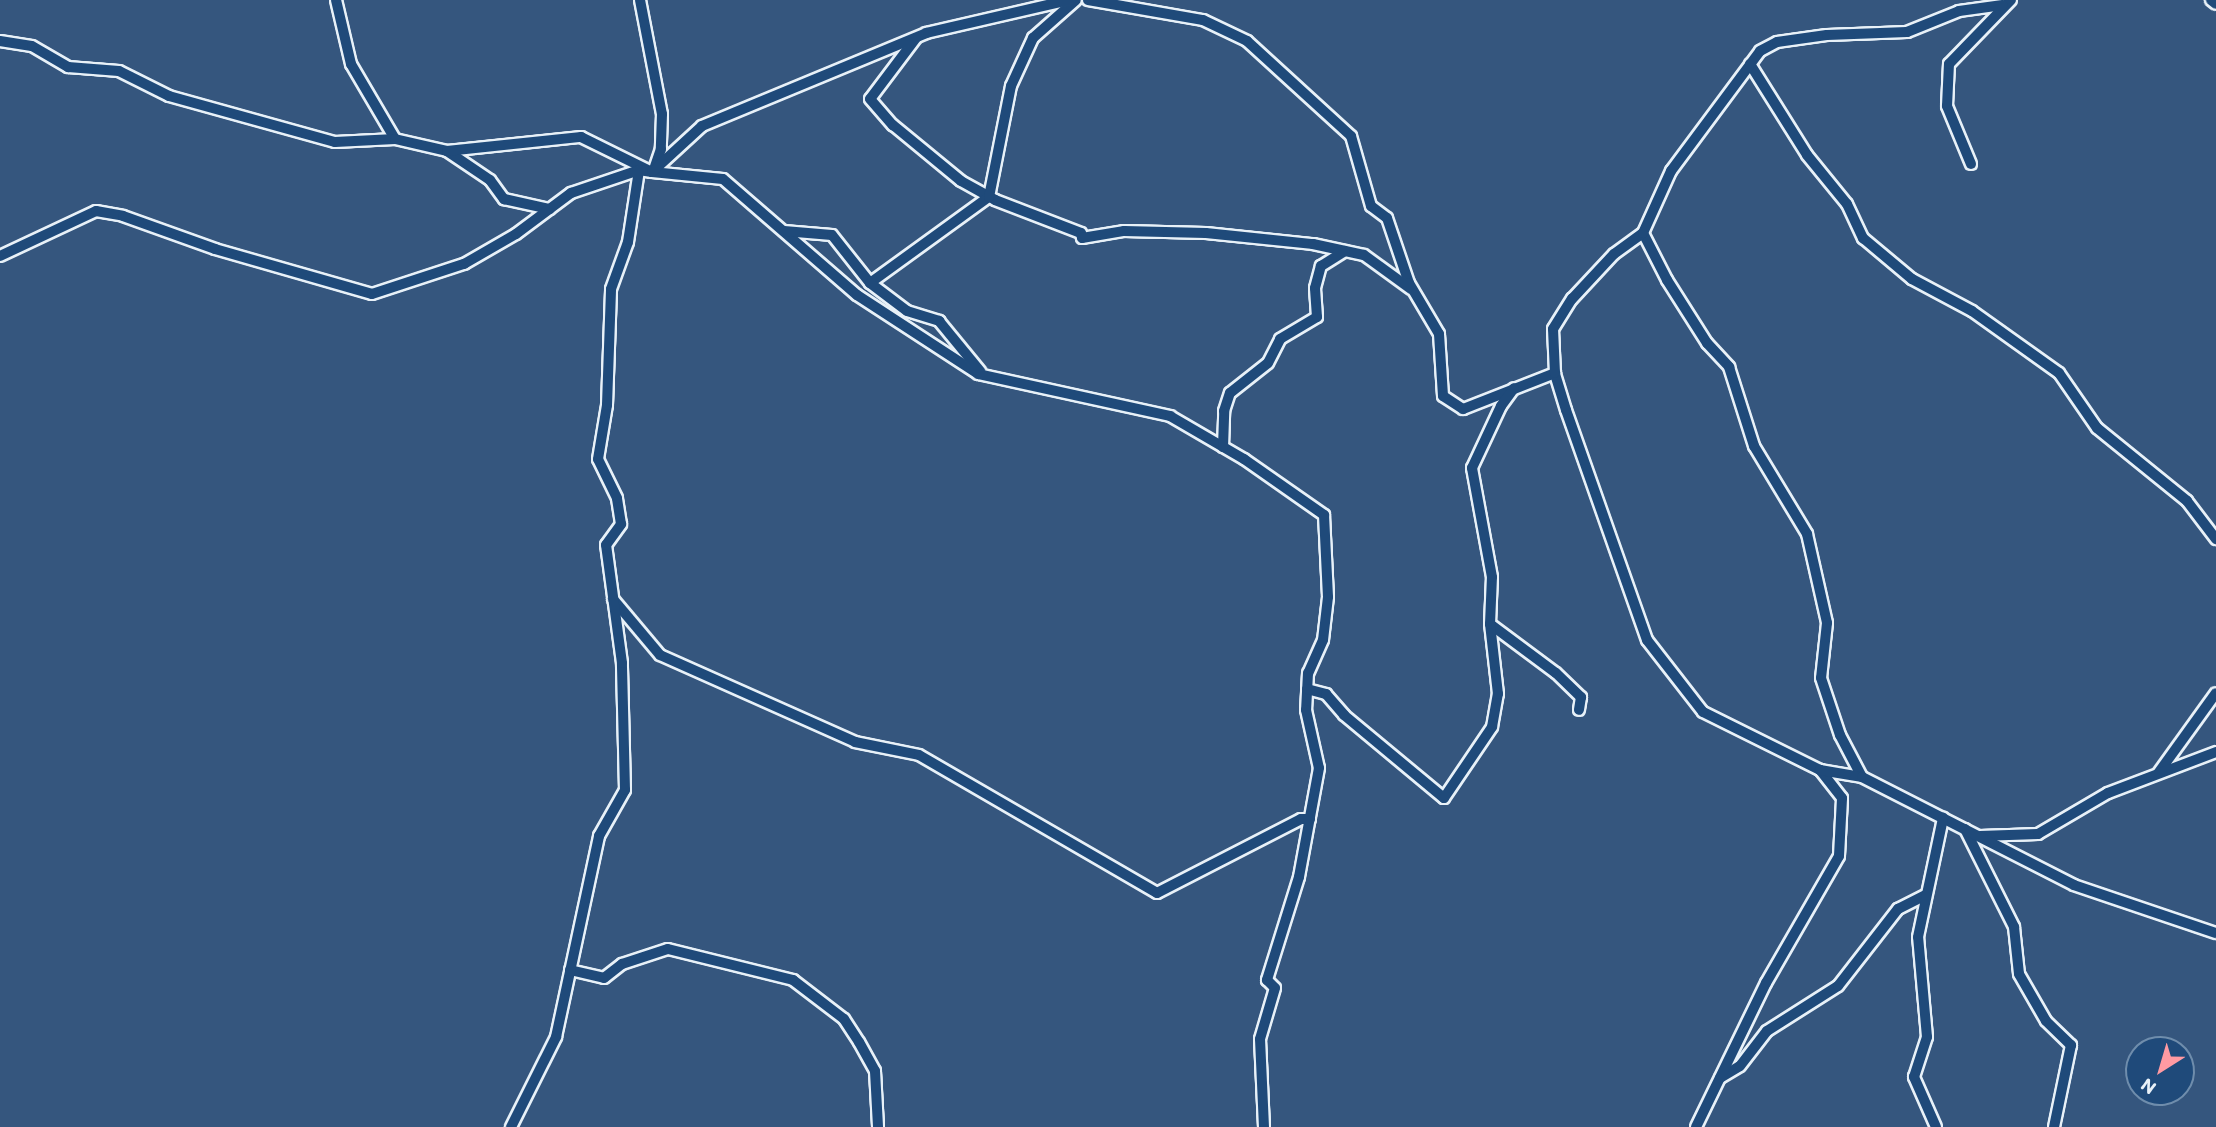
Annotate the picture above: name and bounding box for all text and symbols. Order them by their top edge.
north arrow [2125,1036,2195,1106]
text: N [2136,1074,2160,1100]

